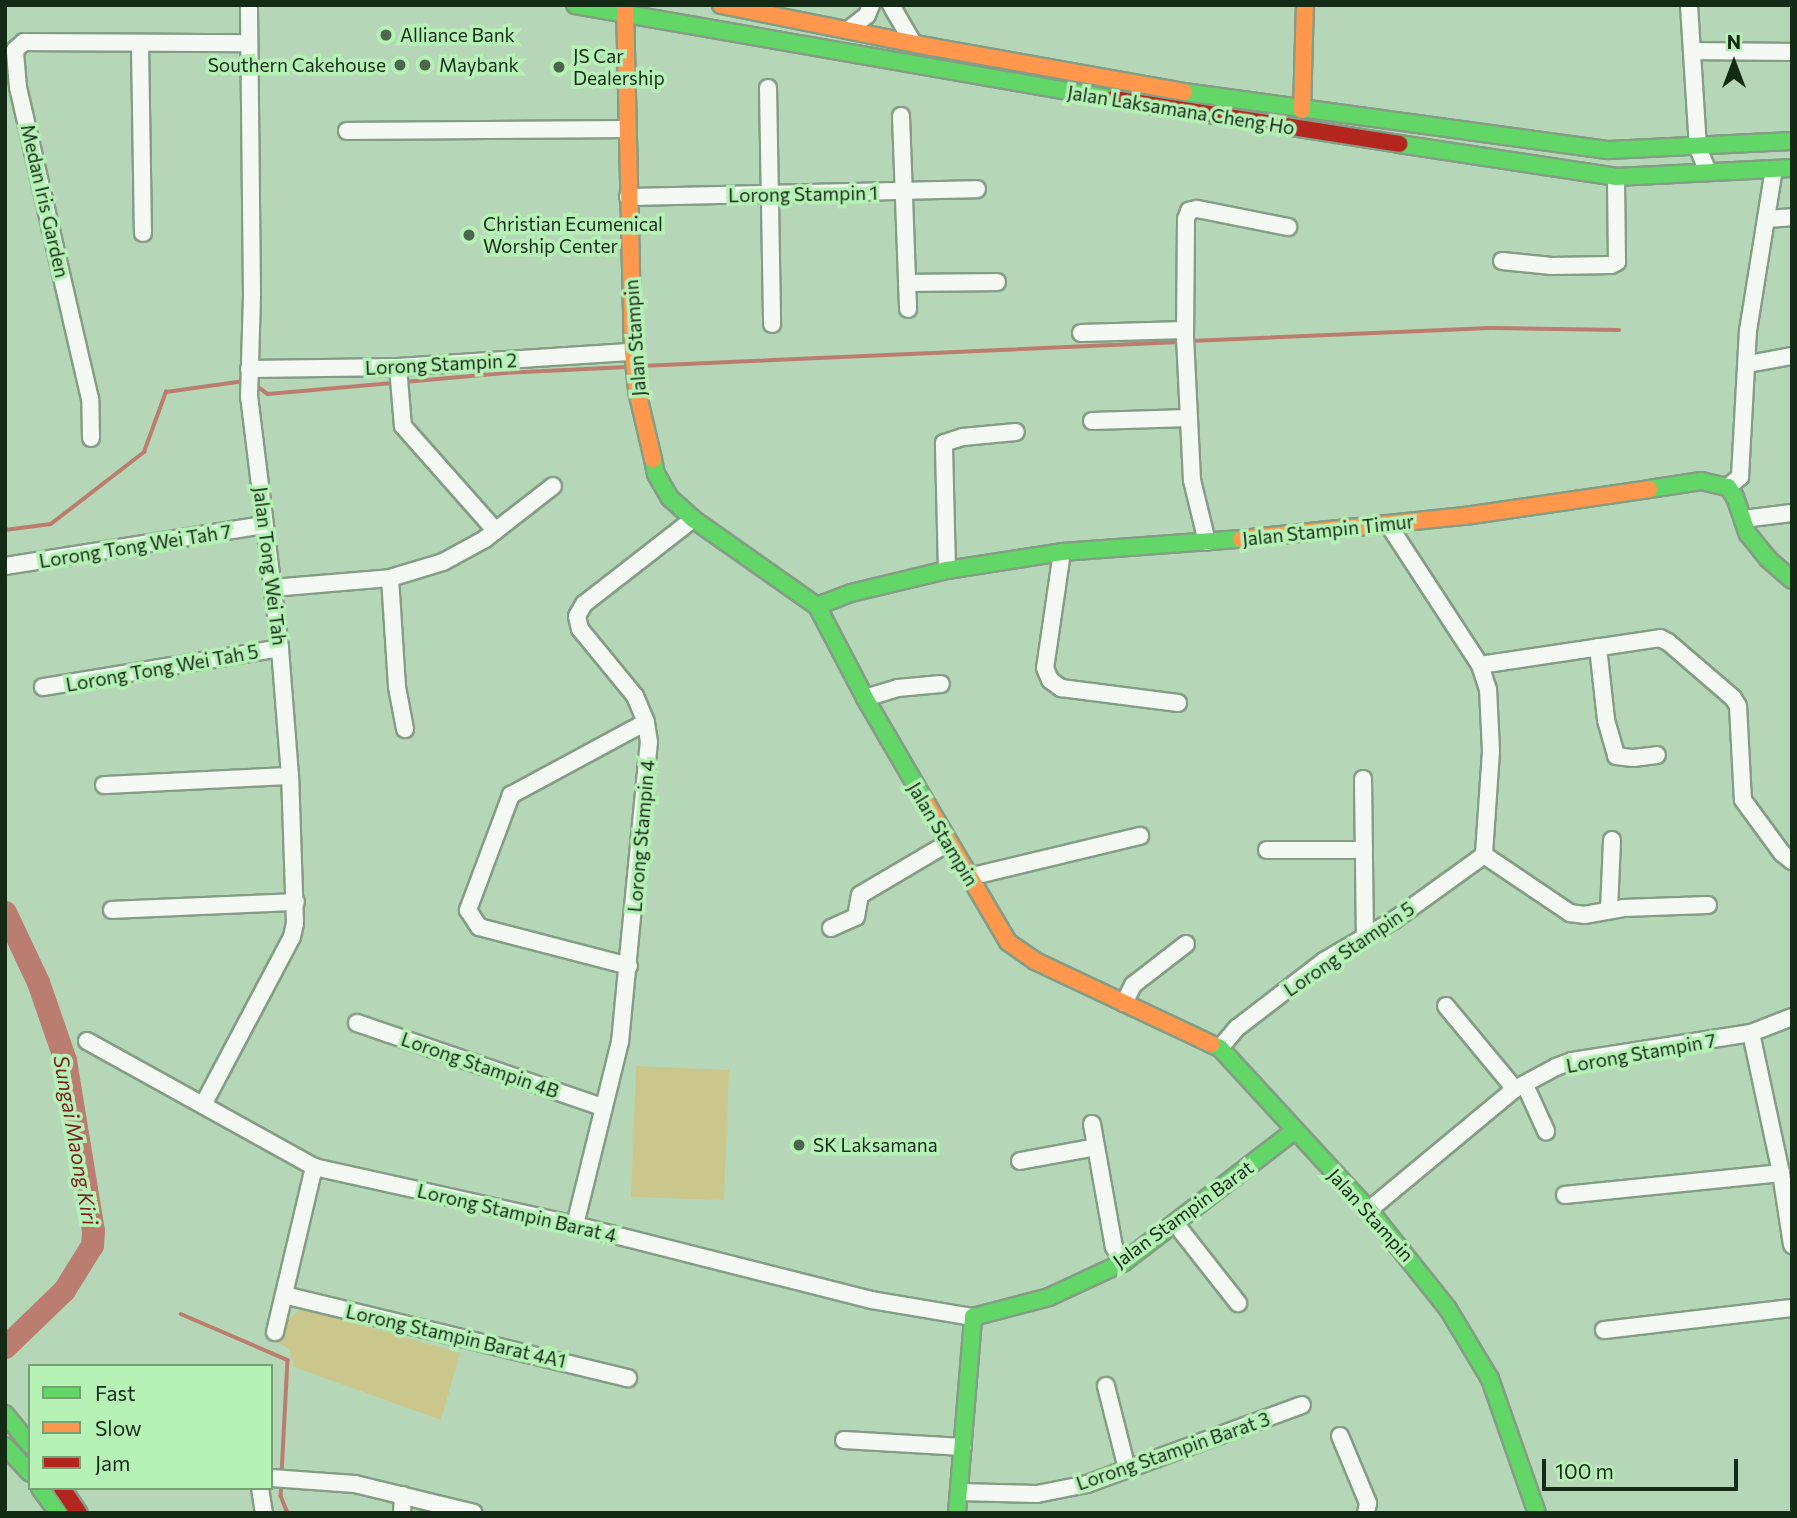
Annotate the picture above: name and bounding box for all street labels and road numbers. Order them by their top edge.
street label: Jalan Laksamana Cheng Ho [1066,81,1296,139]
street label: Medan Iris Garden [16,122,74,280]
street label: Lorong Stampin 1 [728,181,878,207]
street label: Jalan Stampin [620,279,650,397]
street label: Lorong Stampin 2 [364,349,518,379]
street label: Jalan Tong Wei Tah [249,485,291,647]
street label: Jalan Stampin Timur [1241,510,1415,550]
street label: Lorong Tong Wei Tah 7 [37,520,233,572]
street label: Lorong Tong Wei Tah 5 [64,640,260,696]
street label: Lorong Stampin 4 [623,759,659,913]
street label: Jalan Stampin [903,778,983,890]
street label: Lorong Stampin 5 [1279,897,1419,1001]
street label: Lorong Stampin 4B [398,1027,562,1103]
street label: Lorong Stampin 7 [1564,1029,1718,1077]
street label: Jalan Stampin Barat [1108,1155,1258,1273]
street label: Jalan Stampin [1323,1164,1419,1266]
street label: Lorong Stampin Barat 4 [415,1179,619,1247]
street label: Lorong Stampin Barat 4A1 [344,1300,568,1372]
street label: Lorong Stampin Barat 3 [1073,1407,1273,1495]

